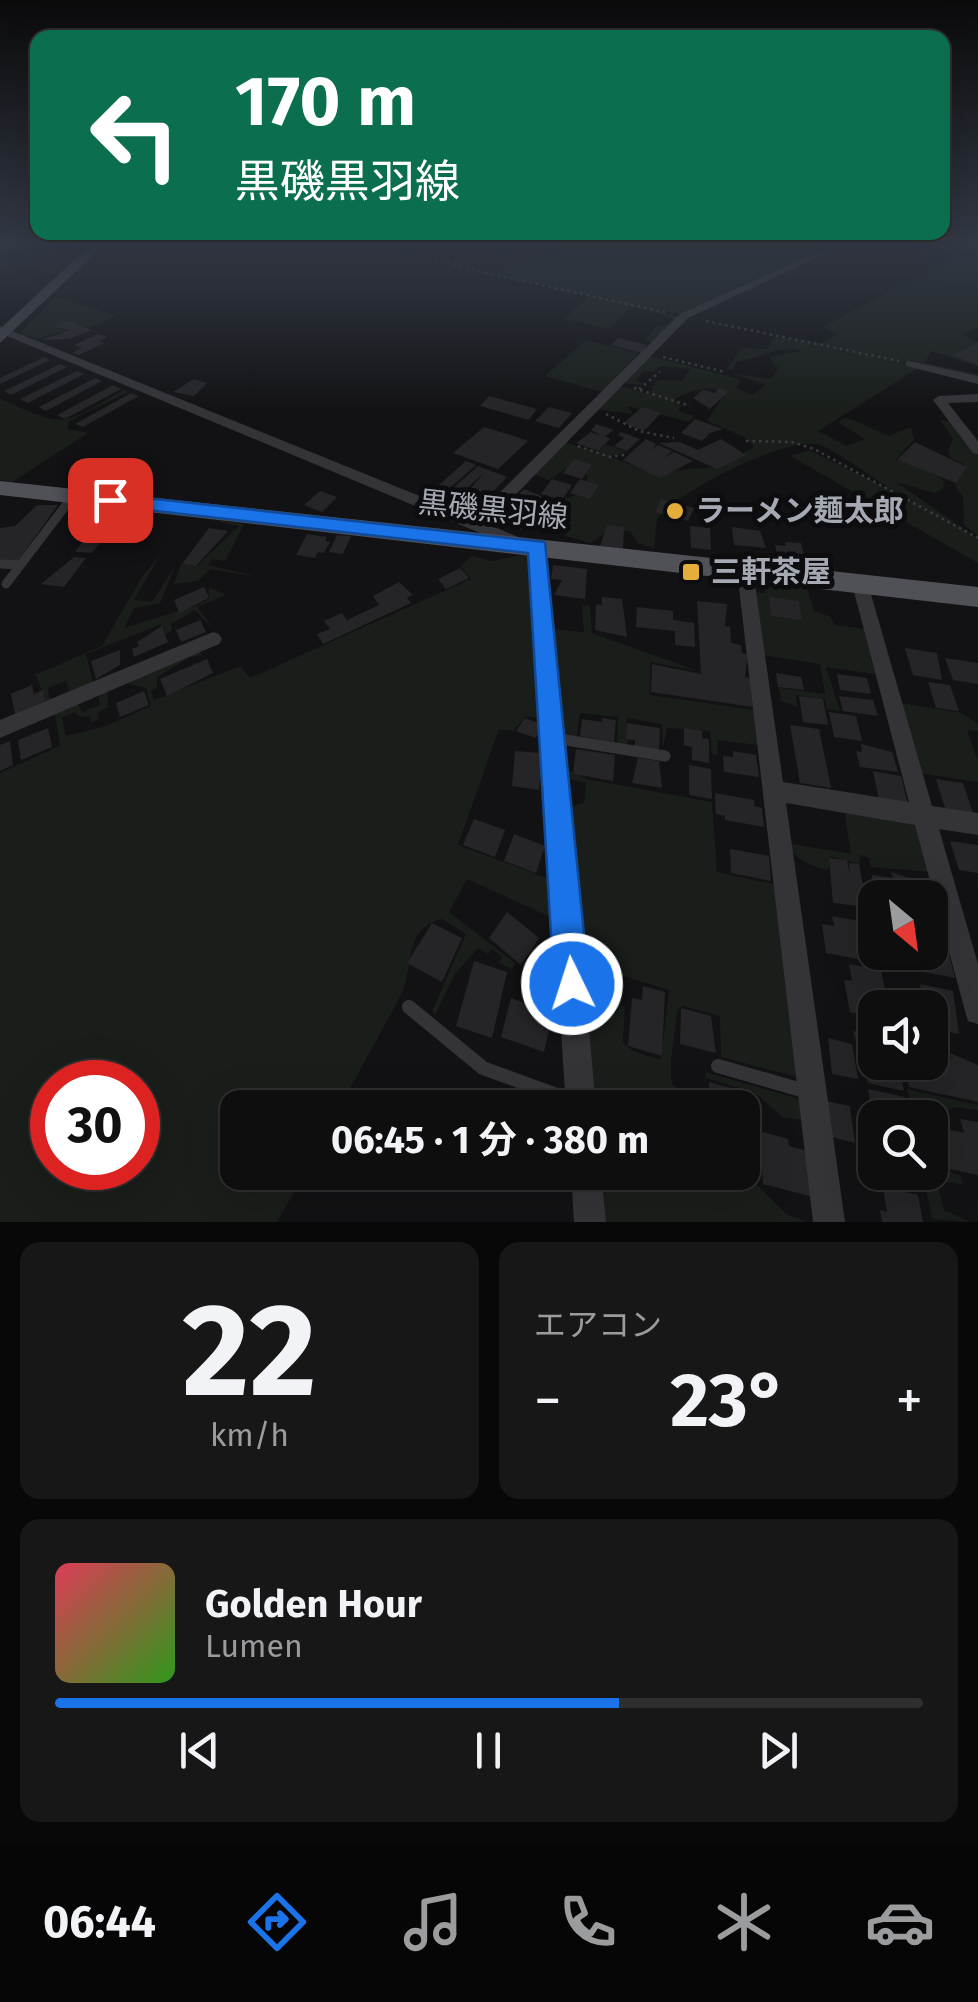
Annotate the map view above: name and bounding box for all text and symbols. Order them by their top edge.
text: 170 m [235,60,416,144]
icon: left [70,70,200,200]
text: 黒磯黒羽線 [235,155,460,209]
pin [68,458,153,543]
icon: arrive [83,473,138,528]
street label: 黒磯黒羽線 [417,484,569,536]
place label: ラーメン麺太郎 [695,493,904,529]
marker: ラーメン麺太郎 [664,500,686,522]
place label: 三軒茶屋 [711,554,831,590]
marker: 三軒茶屋 [680,561,702,583]
north arrow [858,880,948,970]
map controls [858,880,948,1190]
position arrow [520,932,624,1036]
button: sound [858,990,948,1080]
speed limit sign: 30 [30,1060,160,1190]
button: search [858,1100,948,1190]
text: 06:45 · 1 分 · 380 m [331,1117,649,1163]
text: 22 [182,1273,317,1429]
text: エアコン [534,1306,662,1344]
text: 23° [670,1356,787,1446]
text: − [534,1368,562,1434]
text: + [896,1368,923,1434]
text: km/h [210,1416,289,1454]
text: Golden Hour [205,1581,422,1627]
text: Lumen [205,1627,303,1665]
icon: previous [172,1723,227,1778]
icon: pause [461,1723,516,1778]
icon: next [751,1723,806,1778]
icon: directions [242,1887,312,1957]
icon: music [398,1887,468,1957]
icon: phone [553,1887,623,1957]
icon: climate [709,1887,779,1957]
icon: car [865,1887,935,1957]
text: 06:44 [43,1895,156,1949]

